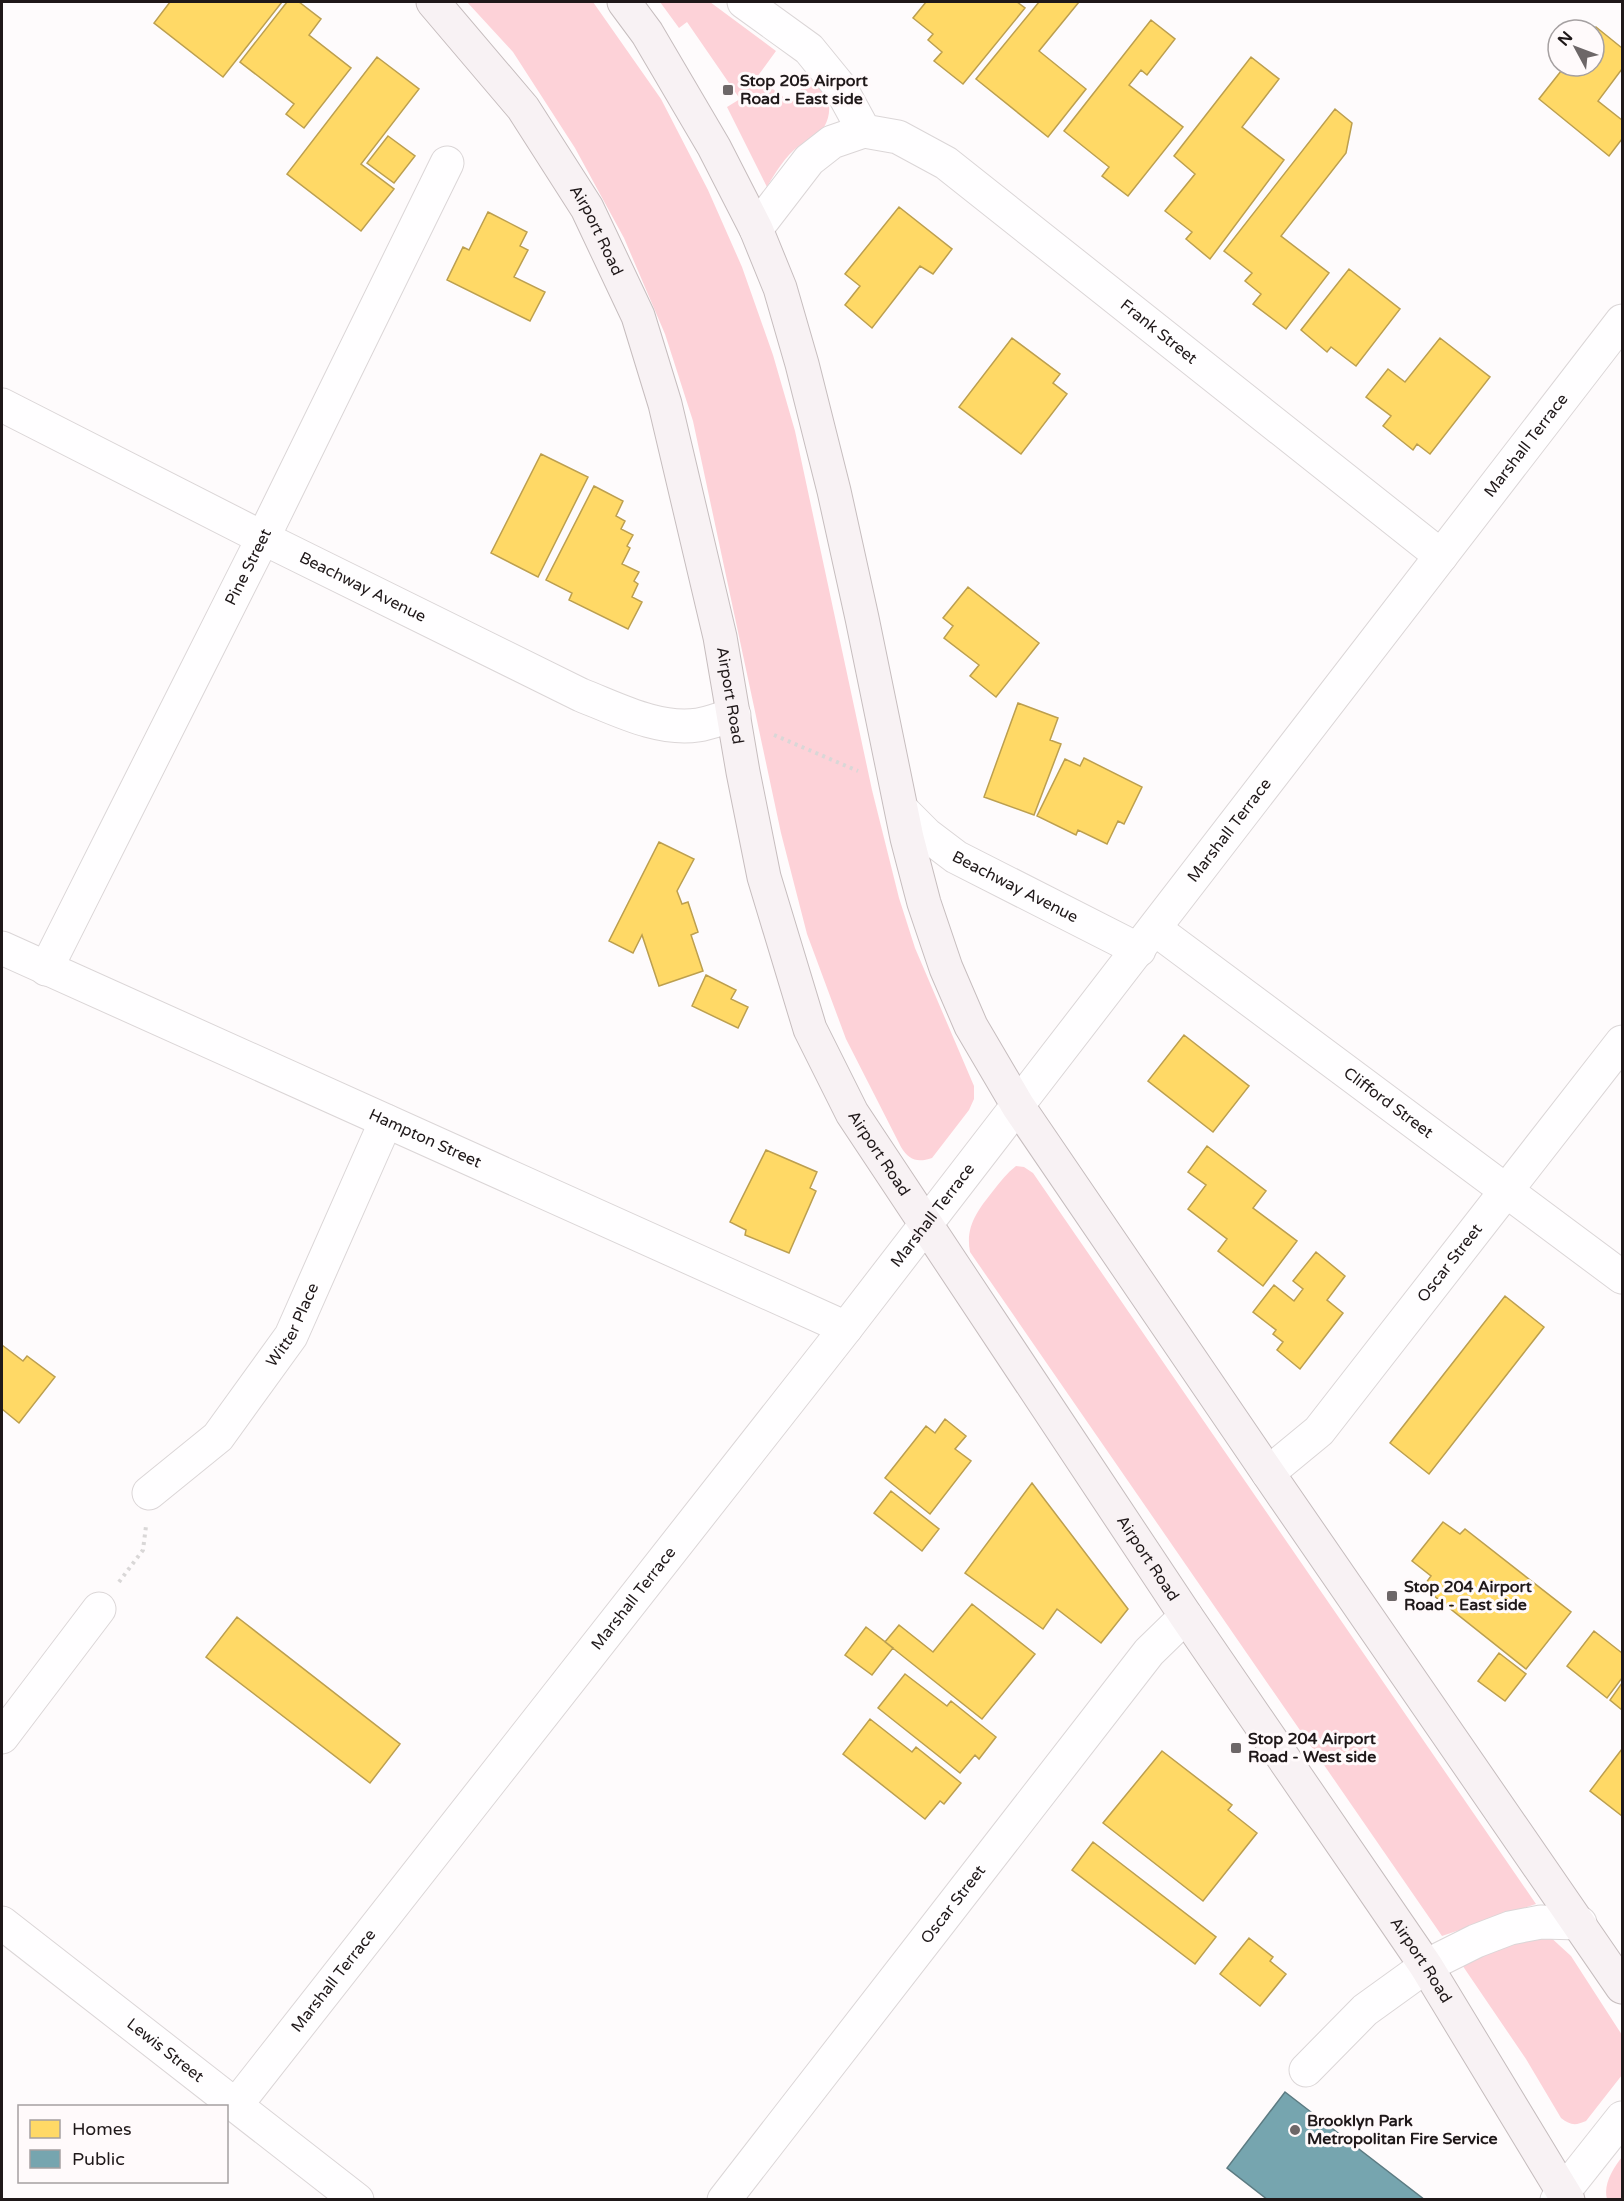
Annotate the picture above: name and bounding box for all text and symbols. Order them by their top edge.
north arrow [1546,18,1606,78]
text: N [1554,27,1577,50]
place label: Stop 205 Airport Road - East side [740,71,869,109]
marker: Stop 205 Airport Road - East side [721,83,735,97]
street label: Airport Road [565,182,627,279]
street label: Frank Street [1116,295,1201,369]
street label: Marshall Terrace [1480,390,1572,501]
street label: Pine Street [221,525,276,609]
street label: Beachway Avenue [296,547,429,627]
street label: Airport Road [712,645,748,746]
street label: Marshall Terrace [1183,775,1276,886]
street label: Beachway Avenue [949,847,1081,927]
street label: Clifford Street [1340,1063,1437,1143]
street label: Hampton Street [366,1104,485,1173]
street label: Airport Road [843,1107,914,1200]
street label: Marshall Terrace [886,1159,979,1271]
street label: Oscar Street [1413,1220,1487,1306]
street label: Witter Place [262,1280,323,1371]
street label: Airport Road [1112,1512,1183,1605]
street label: Marshall Terrace [587,1543,680,1654]
place label: Stop 204 Airport Road - East side [1404,1577,1533,1615]
marker: Stop 204 Airport Road - East side [1385,1589,1399,1603]
place label: Stop 204 Airport Road - West side [1248,1729,1377,1767]
marker: Stop 204 Airport Road - West side [1229,1741,1243,1755]
street label: Oscar Street [916,1861,990,1948]
street label: Airport Road [1386,1913,1456,2007]
street label: Marshall Terrace [287,1925,380,2036]
street label: Lewis Street [123,2014,208,2087]
legend [18,2105,228,2183]
place label: Brooklyn Park Metropolitan Fire Service [1307,2111,1497,2149]
text: Homes [72,2118,132,2140]
marker: Brooklyn Park Metropolitan Fire Service [1288,2123,1302,2137]
text: Public [72,2148,125,2170]

